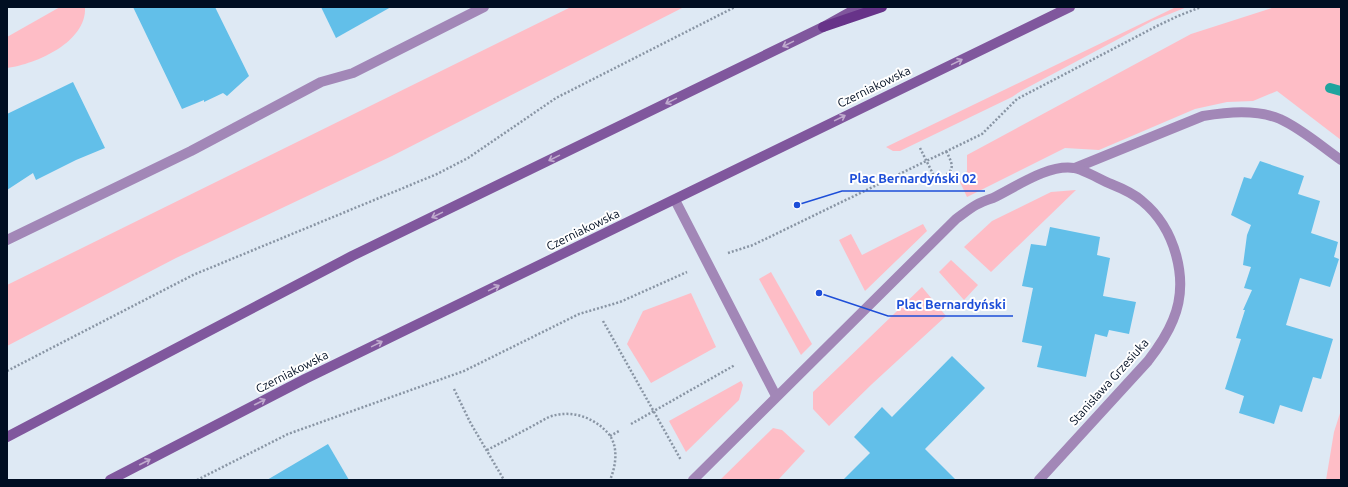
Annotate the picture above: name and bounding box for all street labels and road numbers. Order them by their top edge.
street label: Czerniakowska [835,63,912,110]
street label: Czerniakowska [544,206,621,253]
street label: Stanisława Grzesiuka [1066,336,1151,427]
street label: Czerniakowska [253,348,330,395]

